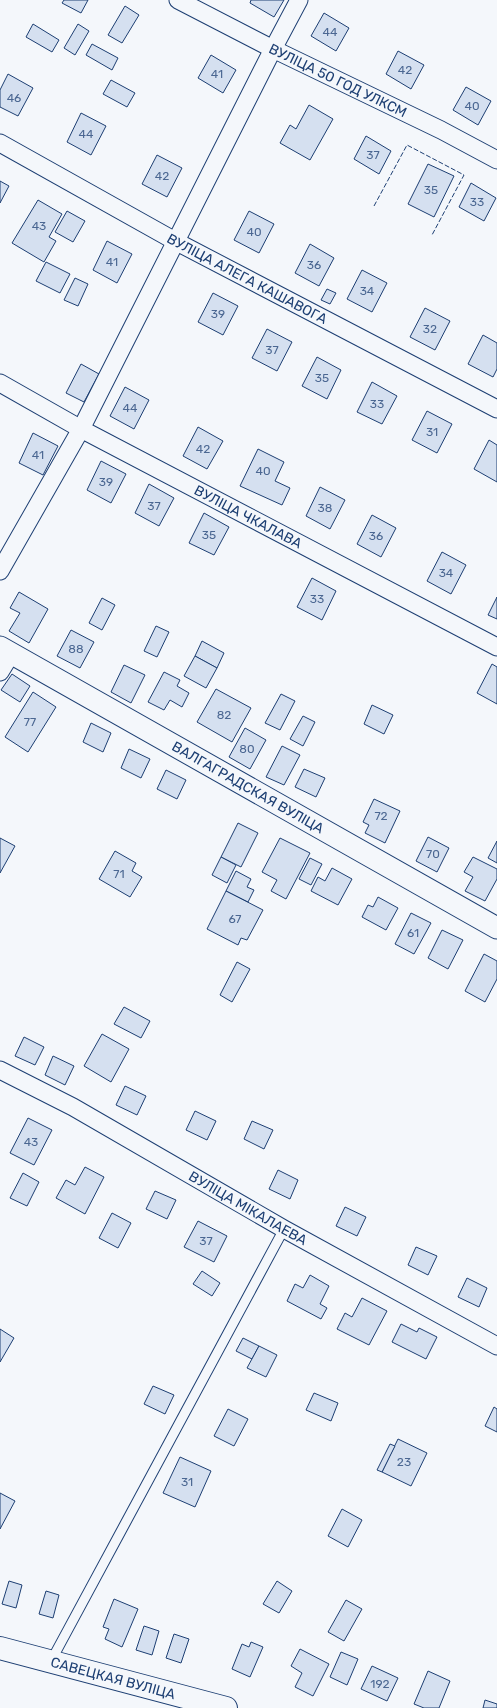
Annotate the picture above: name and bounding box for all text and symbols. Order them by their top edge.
house number: 44 [323,25,338,39]
street label: ВУЛІЦА 50 ГОД УЛКСМ [266,40,410,121]
house number: 42 [398,63,412,77]
house number: 41 [211,67,223,81]
house number: 46 [7,91,21,105]
house number: 40 [464,99,480,113]
house number: 44 [79,127,94,141]
house number: 37 [366,148,380,162]
house number: 42 [155,169,169,183]
house number: 35 [424,183,438,197]
house number: 33 [470,195,484,209]
house number: 43 [32,219,46,233]
house number: 40 [246,225,262,239]
street label: ВУЛІЦА АЛЕГА КАШАВОГА [164,230,331,328]
house number: 41 [106,255,118,269]
house number: 36 [307,258,321,272]
house number: 34 [360,284,375,298]
house number: 39 [211,307,225,321]
house number: 32 [423,322,437,336]
house number: 37 [265,343,279,357]
house number: 35 [315,371,329,385]
house number: 33 [370,397,384,411]
house number: 44 [123,401,138,415]
house number: 31 [426,425,438,439]
house number: 42 [196,442,210,456]
house number: 41 [32,448,44,462]
house number: 40 [255,464,271,478]
house number: 39 [99,475,113,489]
street label: ВУЛІЦА ЧКАЛАВА [191,481,306,552]
house number: 37 [147,499,161,513]
house number: 38 [318,501,332,515]
house number: 35 [202,528,216,542]
house number: 36 [369,529,383,543]
house number: 34 [439,566,454,580]
house number: 33 [310,592,324,606]
house number: 88 [68,642,84,656]
house number: 82 [217,708,231,722]
house number: 77 [24,715,36,729]
street label: ВАЛГАГРАДСКАЯ ВУЛІЦА [169,738,328,837]
house number: 80 [239,742,255,756]
house number: 72 [374,809,388,823]
house number: 70 [426,847,440,861]
house number: 71 [113,867,125,881]
house number: 67 [228,912,242,926]
house number: 61 [407,926,419,940]
house number: 43 [24,1135,38,1149]
street label: ВУЛІЦА МІКАЛАЕВА [186,1167,311,1249]
house number: 37 [199,1234,213,1248]
house number: 23 [397,1455,411,1469]
house number: 31 [181,1475,193,1489]
street label: САВЕЦКАЯ ВУЛІЦА [49,1653,178,1703]
house number: 192 [370,1677,390,1691]

